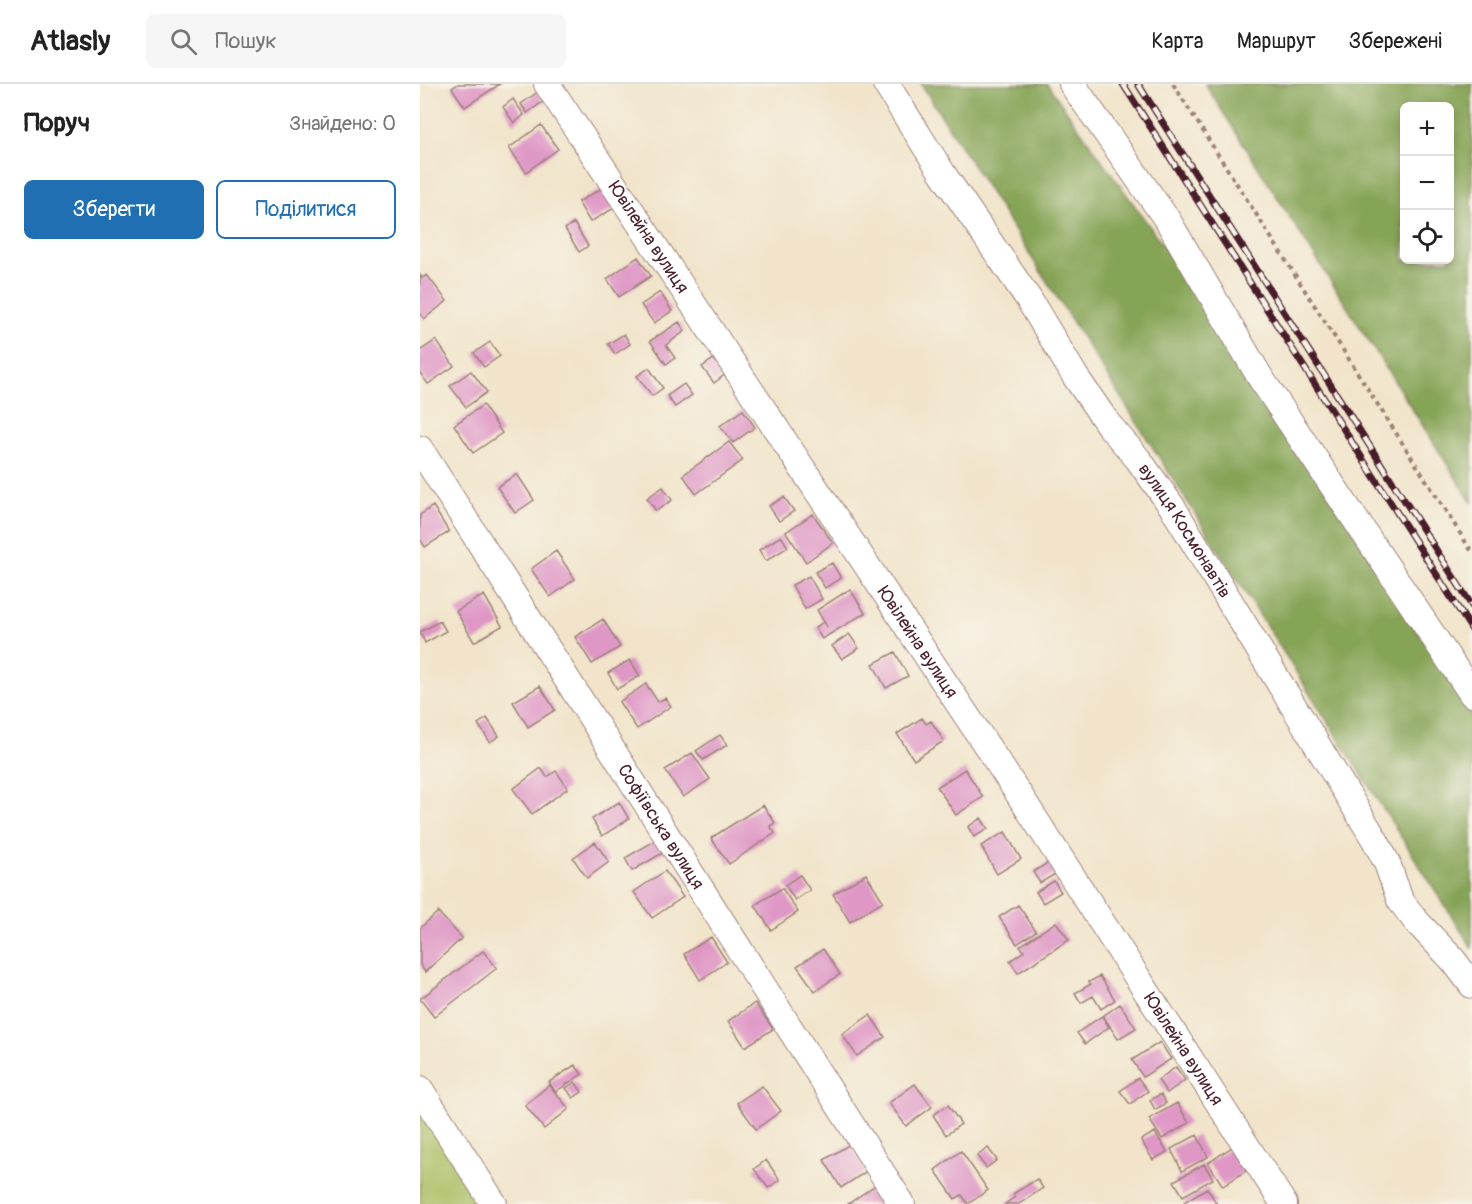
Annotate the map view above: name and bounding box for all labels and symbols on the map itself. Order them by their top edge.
street label: Ювілейна вулиця [603,177,694,298]
street label: вулиця Космонавтів [1133,459,1237,602]
street label: Ювілейна вулиця [872,582,963,702]
street label: Софіївська вулиця [612,760,710,894]
street label: Ювілейна вулиця [1139,988,1228,1110]

